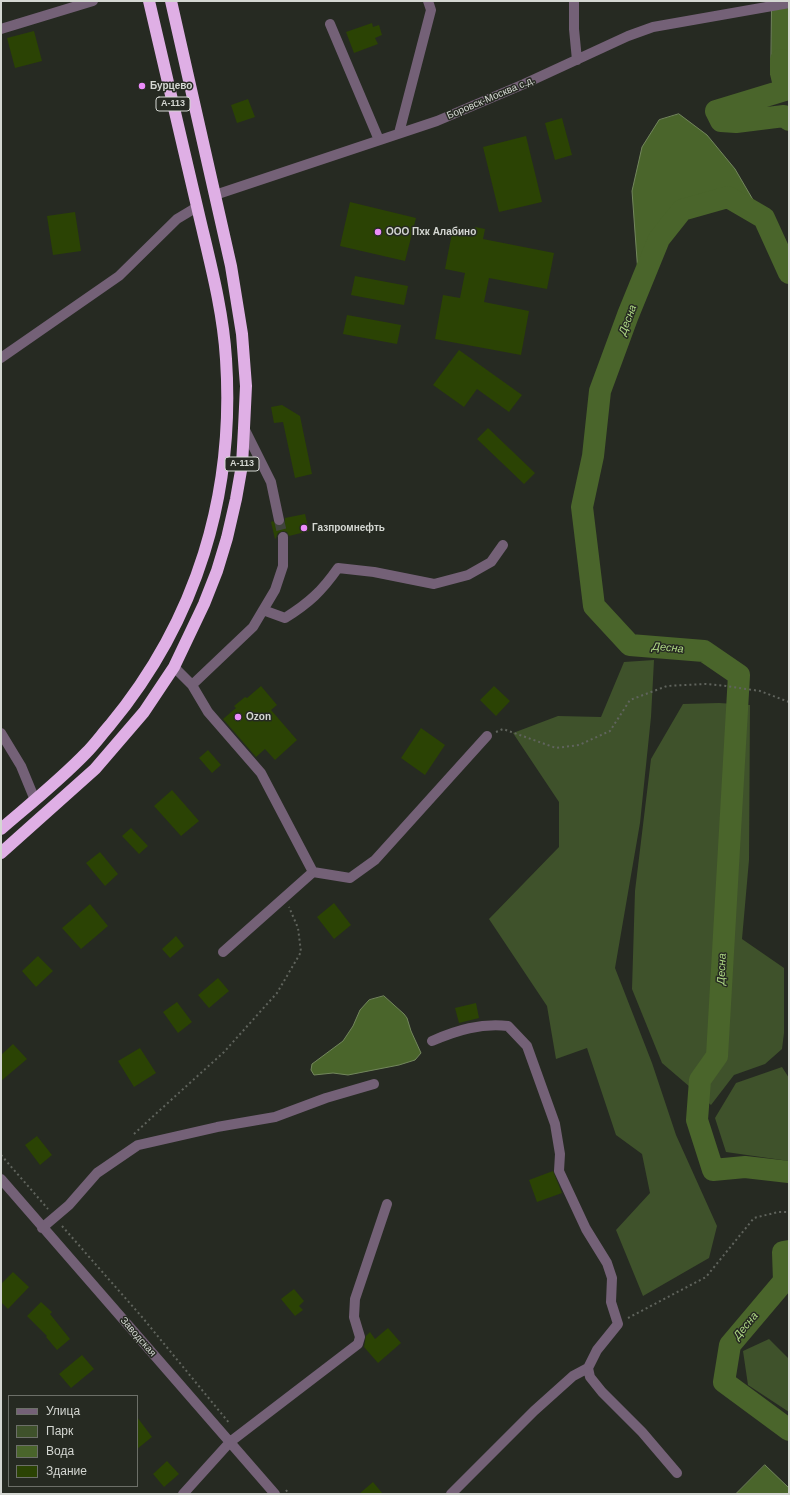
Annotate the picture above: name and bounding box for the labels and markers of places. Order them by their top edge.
place label: Бурцево [150,80,192,92]
marker: Бурцево [137,81,147,91]
place label: ООО Пхк Алабино [386,226,476,238]
marker: ООО Пхк Алабино [373,227,383,237]
place label: Газпромнефть [312,522,385,534]
marker: Газпромнефть [299,523,309,533]
place label: Ozon [246,711,271,723]
marker: Ozon [233,712,243,722]

